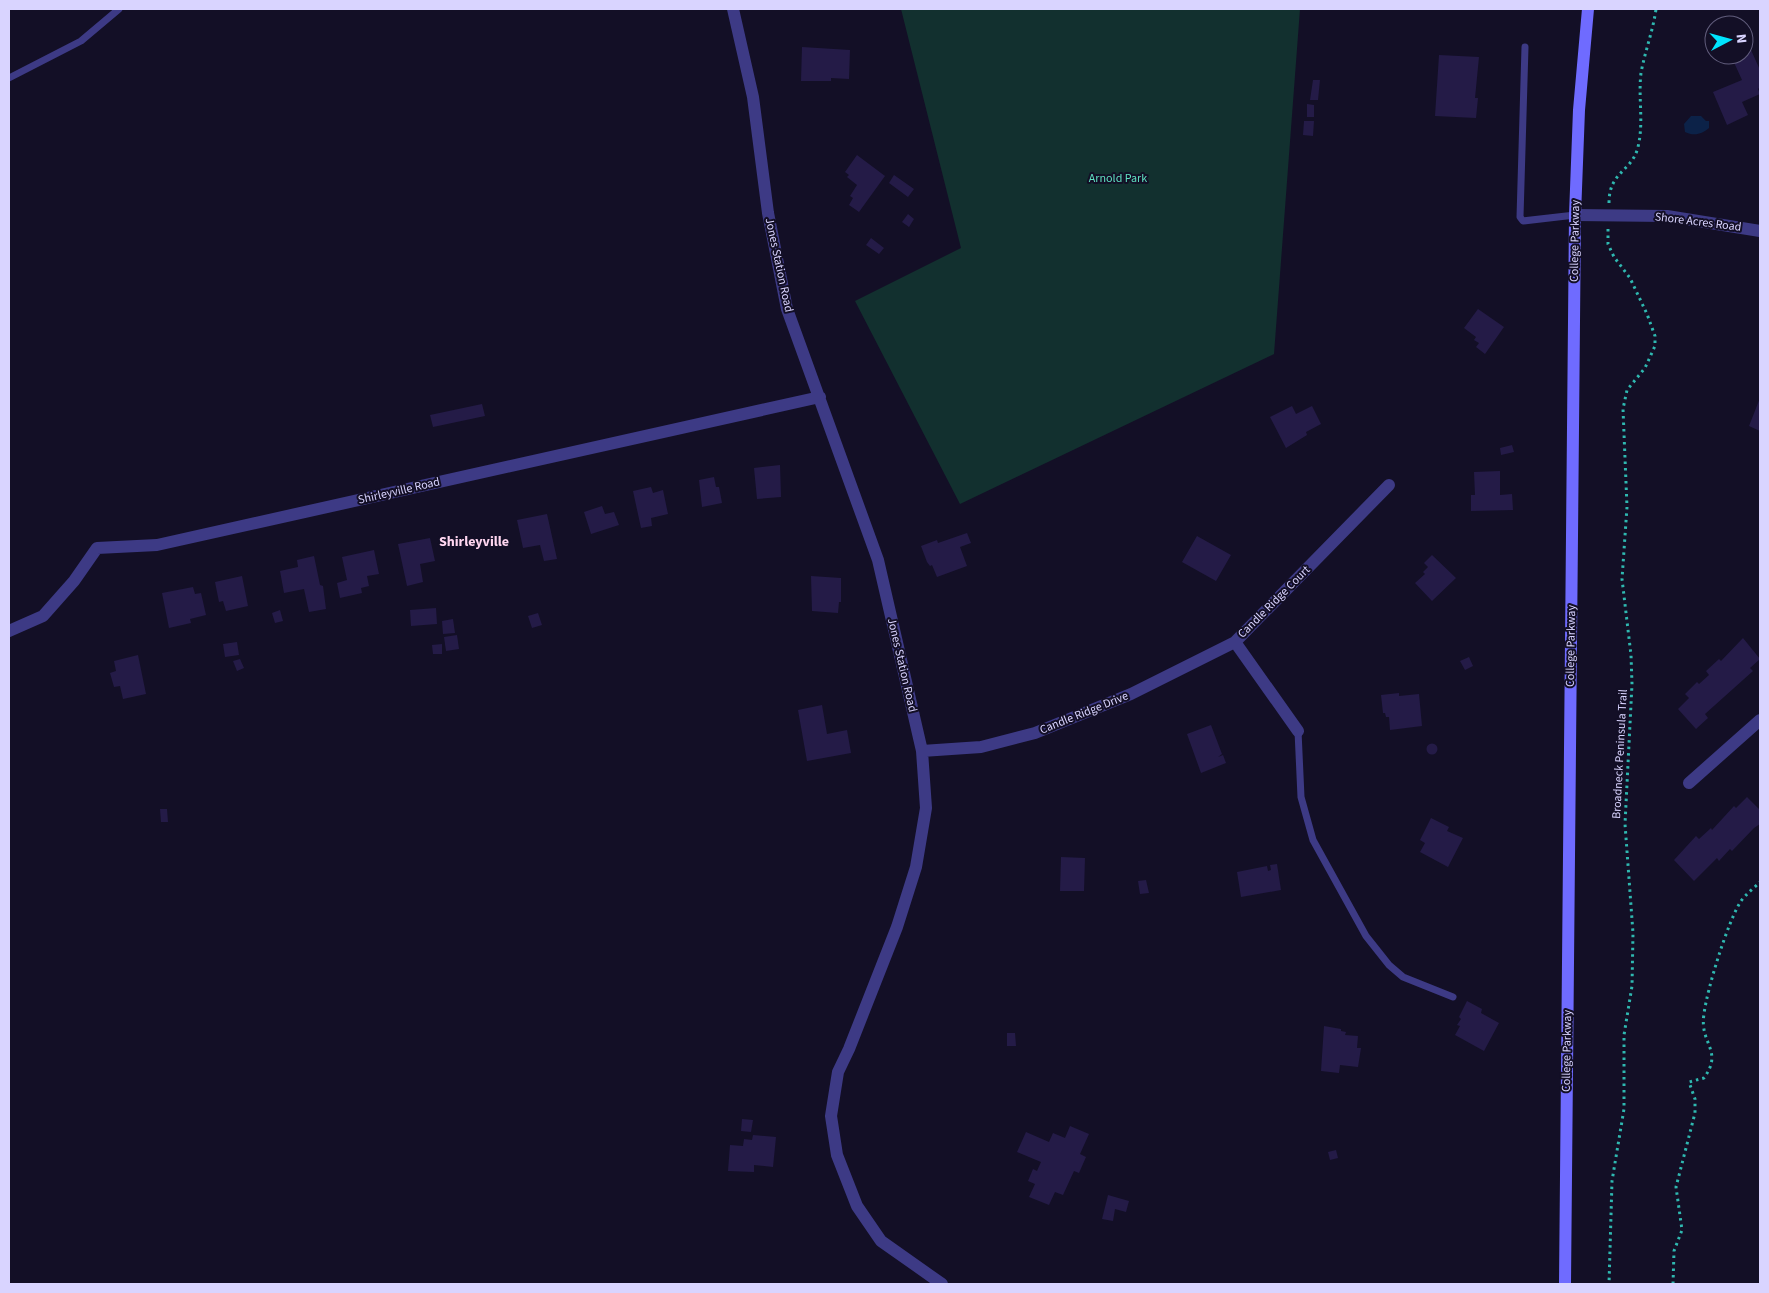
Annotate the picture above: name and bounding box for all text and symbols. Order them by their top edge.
north arrow [1704,15,1754,65]
text: N [1731,33,1751,44]
park label: Arnold Park [1089,170,1147,187]
street label: College Parkway [1566,199,1584,282]
street label: Shore Acres Road [1654,208,1742,236]
street label: Jones Station Road [761,216,797,314]
street label: Shirleyville Road [356,473,442,509]
district label: Shirleyville [439,532,509,552]
street label: Candle Ridge Court [1234,562,1314,642]
street label: College Parkway [1562,604,1580,687]
street label: Jones Station Road [883,616,921,714]
street label: Candle Ridge Drive [1037,687,1131,739]
street label: Broadneck Peninsula Trail [1608,689,1632,819]
street label: College Parkway [1558,1009,1576,1092]

